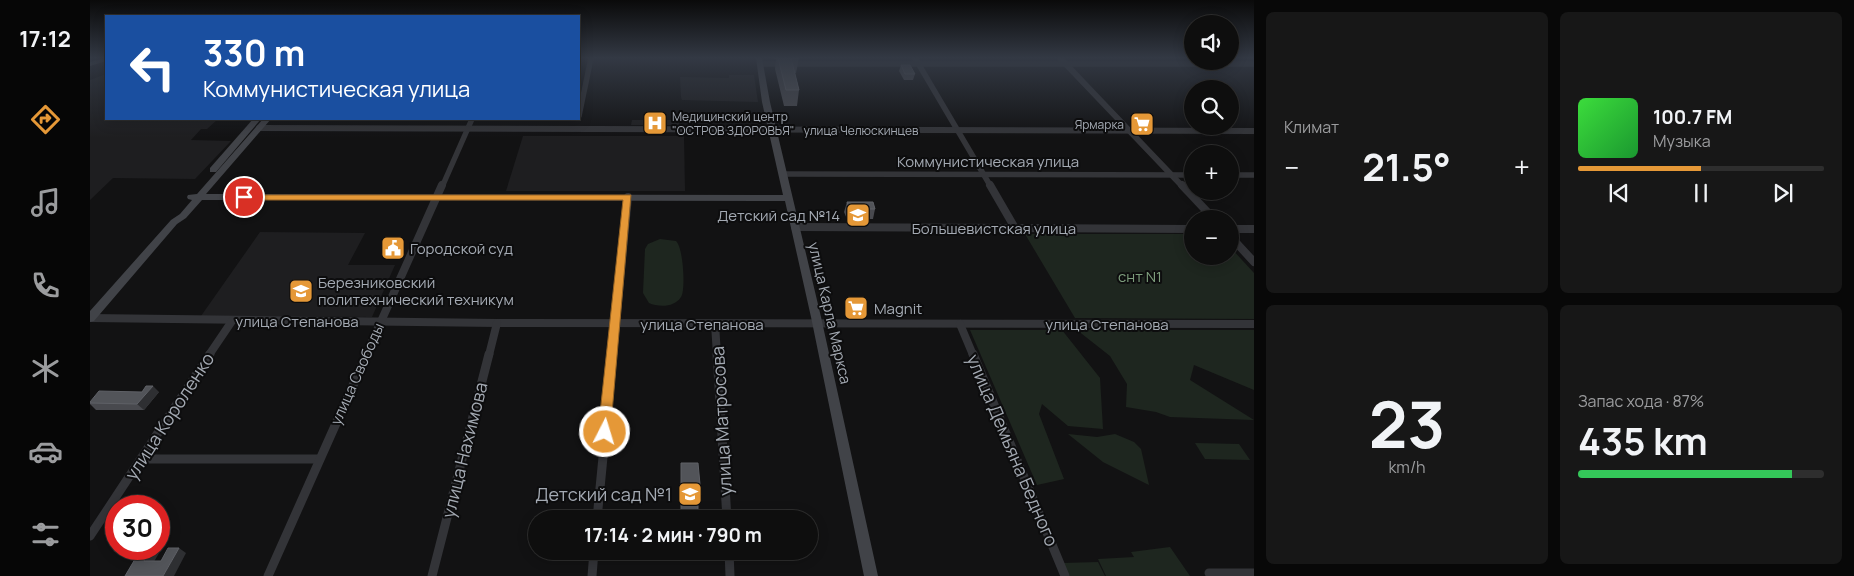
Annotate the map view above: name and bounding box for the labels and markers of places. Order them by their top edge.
place label: Медицинский центр "ОСТРОВ ЗДОРОВЬЯ" [672,108,794,139]
hospital icon: Медицинский центр "ОСТРОВ ЗДОРОВЬЯ" [642,110,668,136]
supermarket icon: Ярмарка [1129,111,1155,137]
place label: Ярмарка [1075,116,1124,133]
pin [223,176,265,218]
school or university icon: Детский сад №14 [845,202,871,228]
place label: Детский сад №14 [717,205,840,226]
public building icon: Городской суд [380,235,406,261]
place label: Городской суд [410,238,513,259]
place label: Березниковский политехнический техникум [318,272,514,310]
school or university icon: Березниковский политехнический техникум [288,278,314,304]
supermarket icon: Magnit [843,295,869,321]
place label: Magnit [874,298,922,319]
school or university icon: Детский сад №1 [677,481,703,507]
place label: Детский сад №1 [535,482,672,506]

